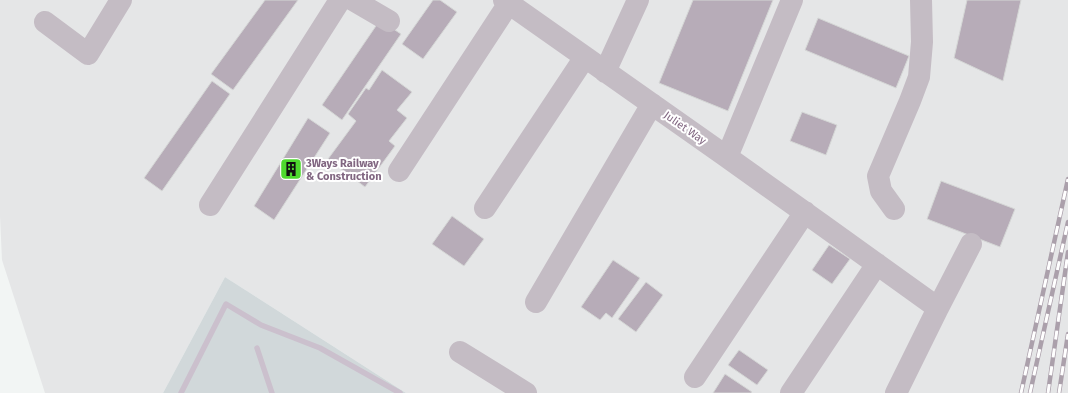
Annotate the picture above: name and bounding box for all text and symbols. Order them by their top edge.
street label: Juliet Way [661,109,709,148]
building icon: 3Ways Railway & Construction [278,156,304,182]
place label: 3Ways Railway & Construction [305,157,382,183]

